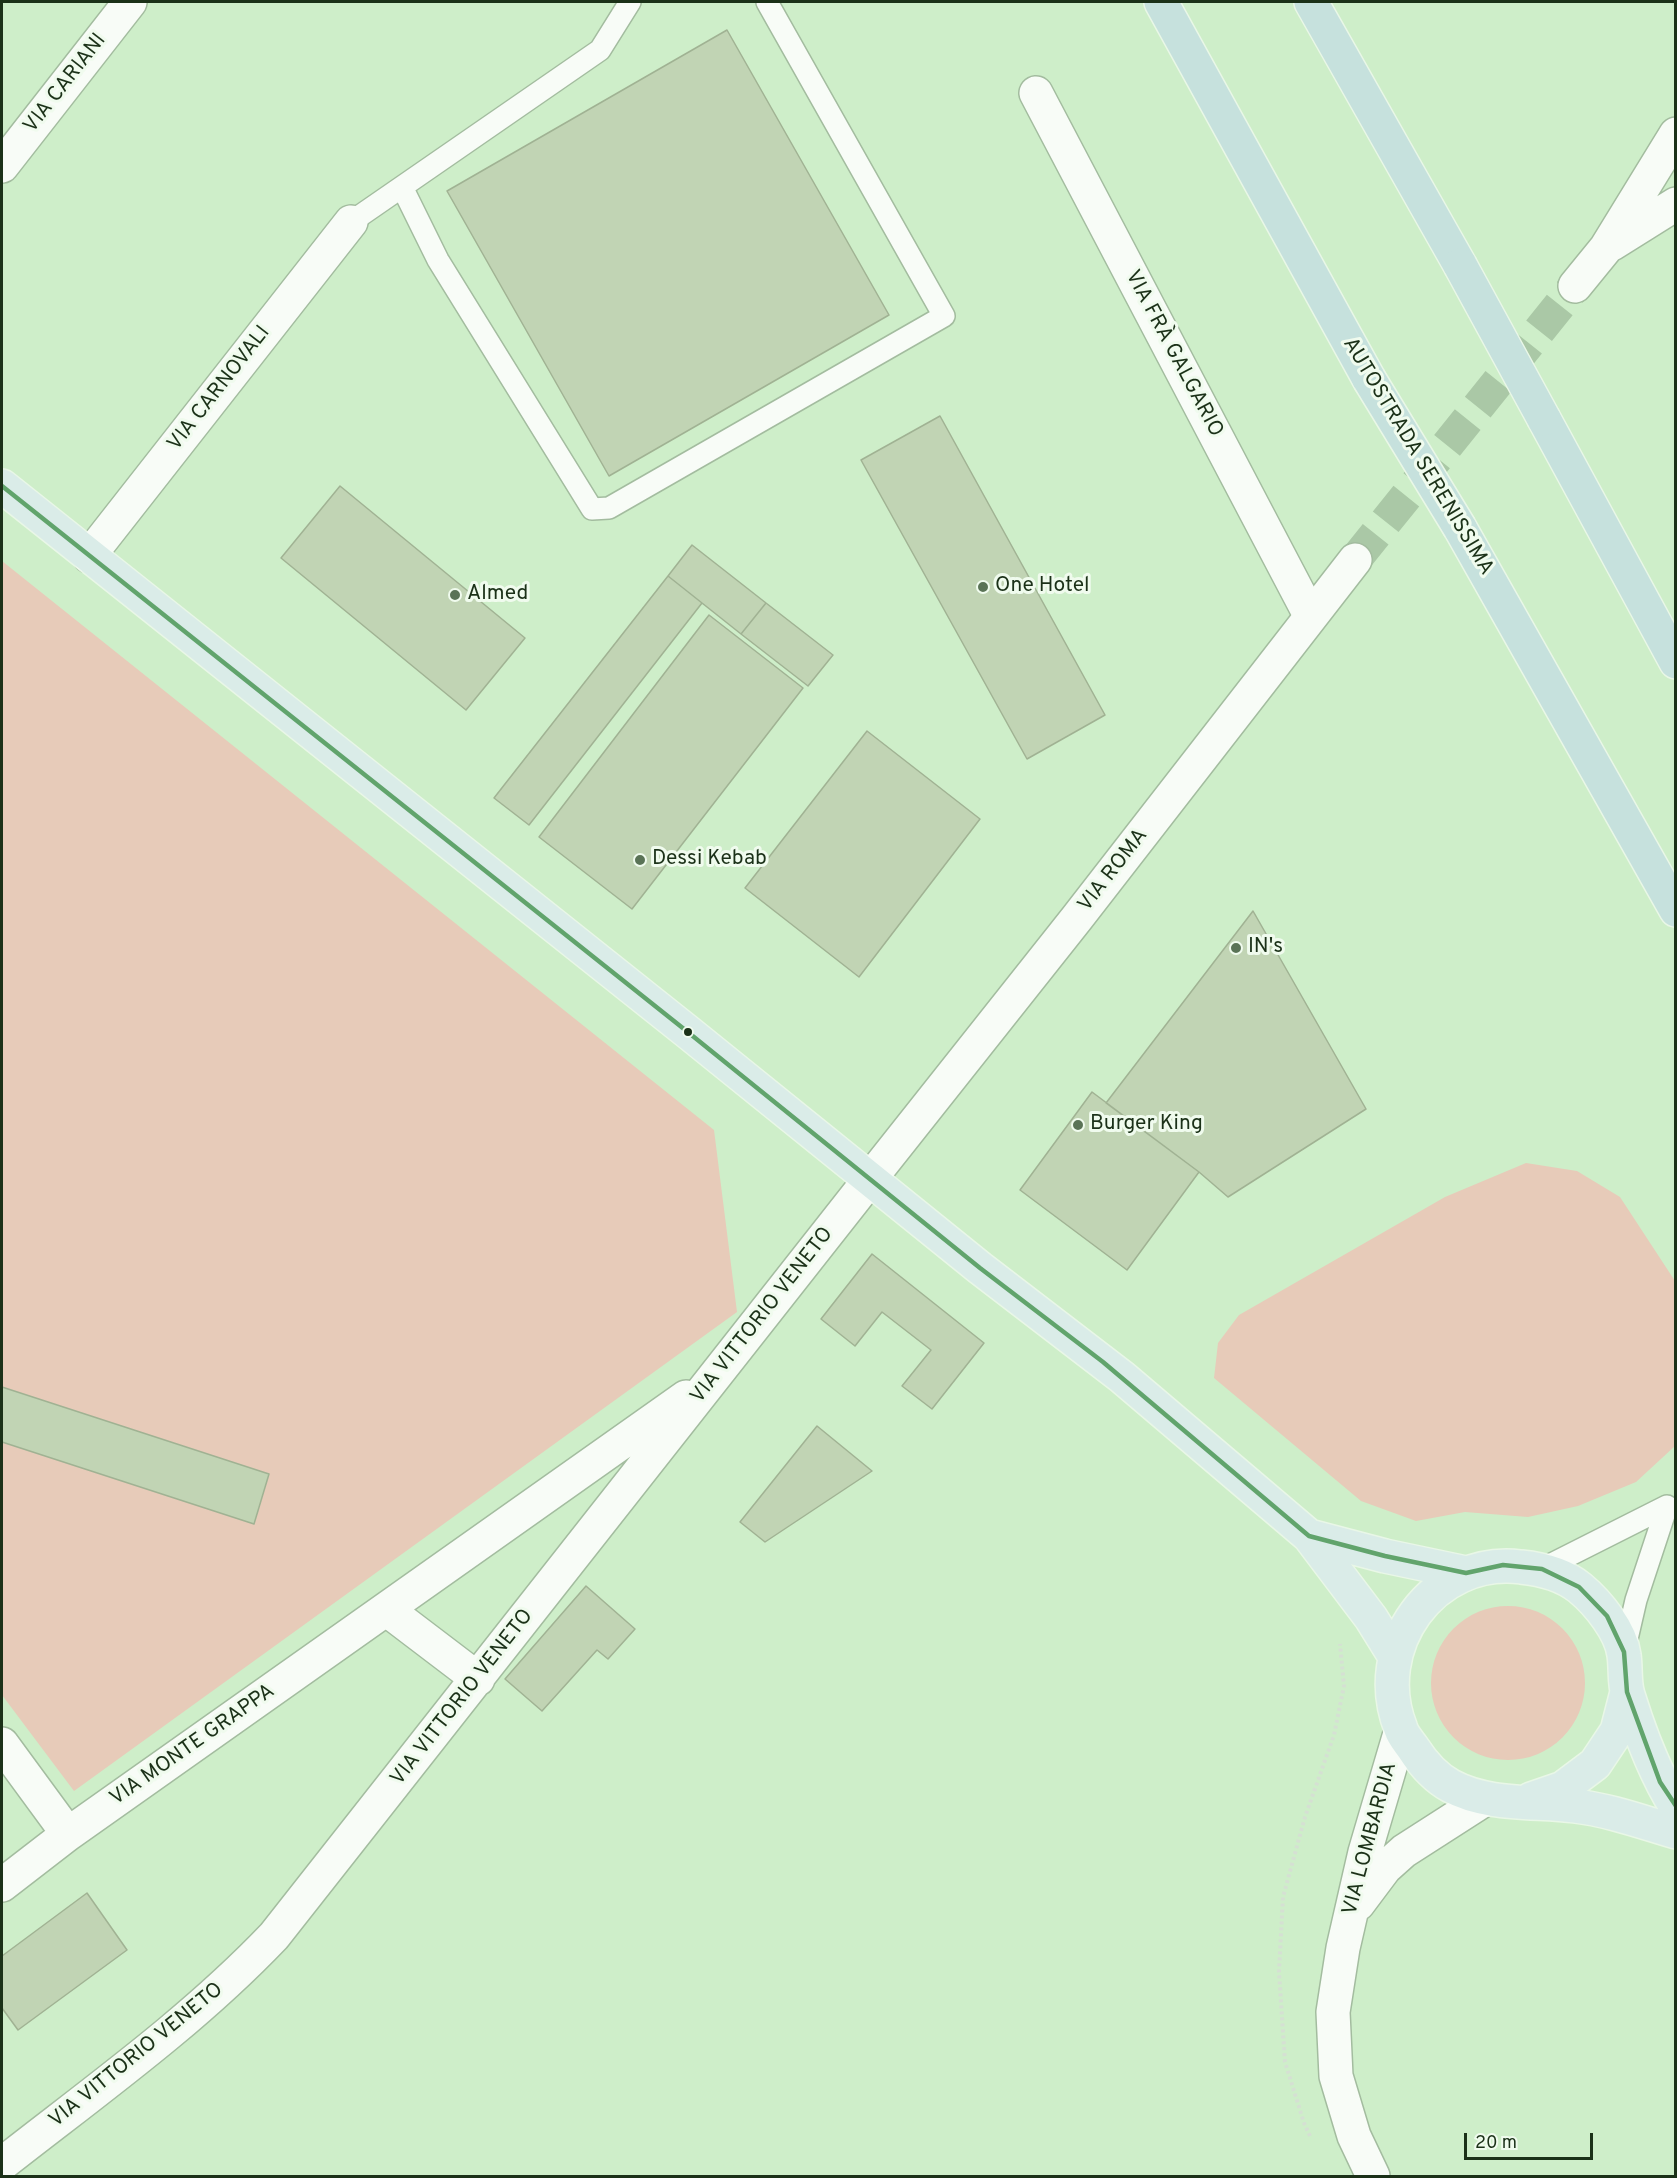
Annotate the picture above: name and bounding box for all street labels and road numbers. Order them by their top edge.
street label: VIA CARIANI [19,29,113,139]
street label: VIA FRÀ GALGARIO [1118,266,1228,442]
street label: VIA CARNOVALI [163,321,277,457]
street label: AUTOSTRADA SERENISSIMA [1336,334,1498,580]
street label: VIA ROMA [1074,825,1154,917]
street label: VIA VITTORIO VENETO [686,1223,840,1409]
street label: VIA VITTORIO VENETO [386,1605,540,1791]
street label: VIA MONTE GRAPPA [106,1680,280,1812]
street label: VIA LOMBARDIA [1338,1760,1404,1918]
street label: VIA VITTORIO VENETO [45,1978,229,2134]

